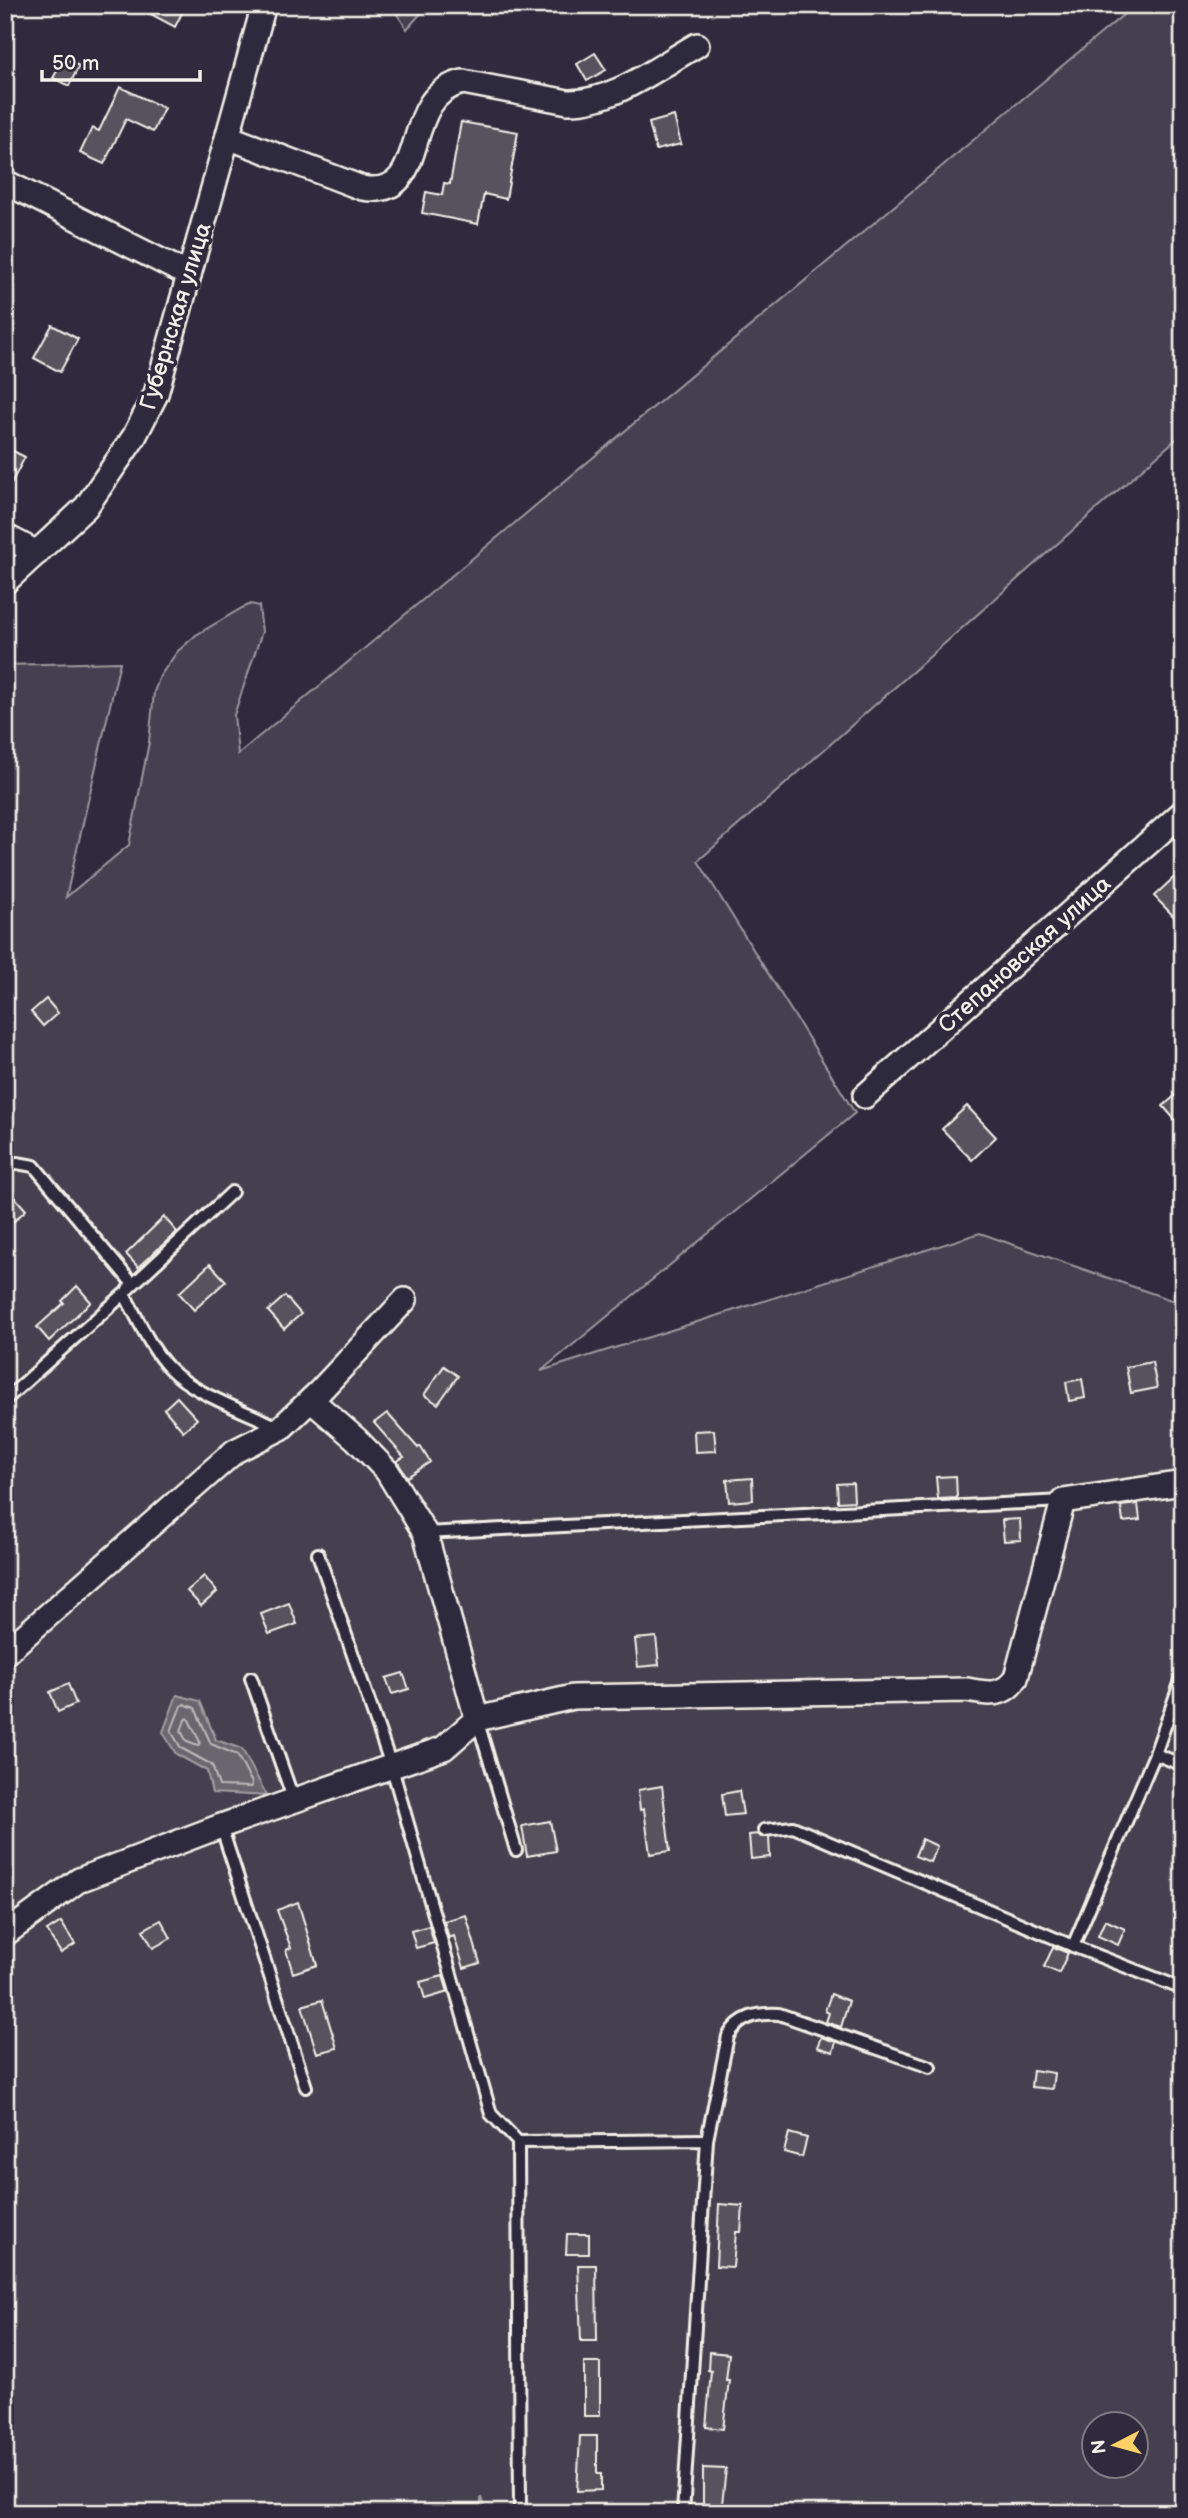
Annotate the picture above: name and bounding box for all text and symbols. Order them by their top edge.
scale bar [42,38,200,82]
text: 50 m [52,51,99,76]
street label: Губернская улица [134,219,218,413]
street label: Степановская улица [933,870,1117,1040]
north arrow [1080,2410,1150,2480]
text: N [1087,2438,1112,2455]

